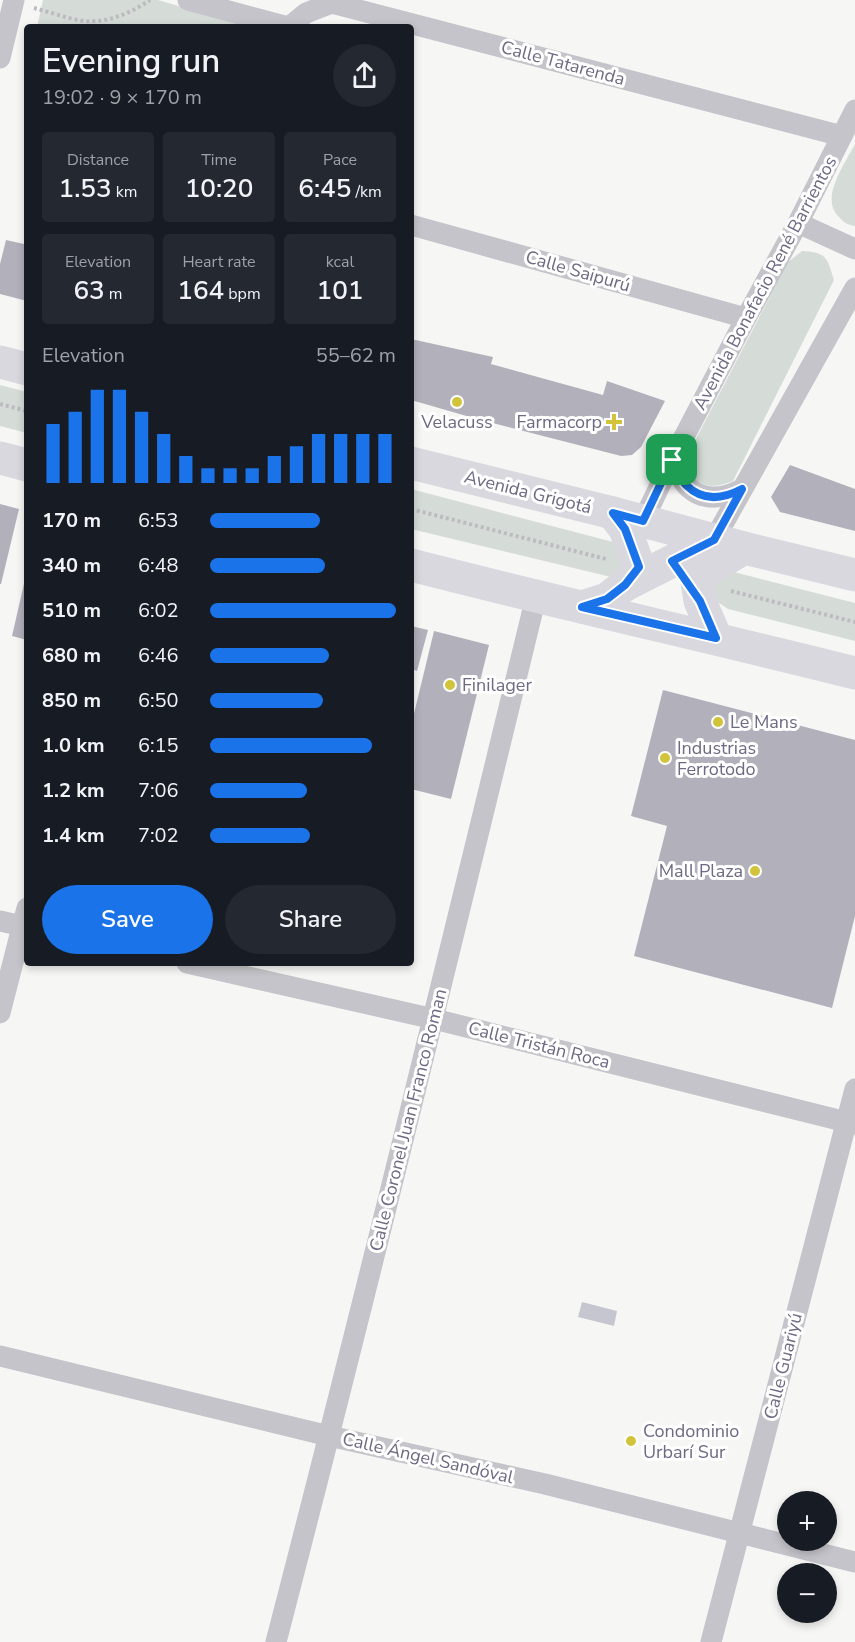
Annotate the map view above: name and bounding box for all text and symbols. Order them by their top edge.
street label: Calle Tatarenda [498,35,628,91]
text: Evening run [42,39,220,84]
button: share [333,44,396,107]
text: 19:02 · 9 × 170 m [42,84,202,111]
text: Distance [67,149,129,171]
text: Time [201,149,237,171]
text: Pace [323,149,357,171]
street label: Avenida Bonafacio René Barrientos [688,152,842,414]
text: 1.53 [59,171,112,206]
text: 10:20 [185,171,253,206]
text: 6:45 [298,171,351,206]
text: km [112,181,137,203]
text: /km [351,181,382,203]
street label: Calle Saipurú [523,245,633,297]
text: Elevation [65,251,131,273]
text: Heart rate [182,251,256,273]
text: kcal [326,251,354,273]
text: 63 [73,273,105,308]
text: 164 [177,273,224,308]
text: 101 [317,273,363,308]
text: m [105,283,123,305]
text: bpm [224,283,261,305]
text: Elevation [42,342,125,369]
text: 55–62 m [316,342,396,369]
marker: Velacuss [450,395,464,409]
place label: Velacuss [420,410,493,434]
place label: Farmacorp [516,410,602,434]
marker: Farmacorp [607,415,621,429]
pin [646,434,697,485]
icon: arrive [655,443,688,476]
street label: Avenida Grigotá [462,465,594,519]
text: 170 m [42,507,101,534]
text: 6:53 [138,507,179,534]
text: 340 m [42,552,101,579]
text: 6:48 [138,552,179,579]
text: 510 m [42,597,101,624]
text: 6:02 [138,597,179,624]
text: 680 m [42,642,101,669]
text: 6:46 [138,642,179,669]
place label: Finilager [462,673,532,697]
marker: Finilager [443,678,457,692]
text: 850 m [42,687,101,714]
text: 6:50 [138,687,179,714]
place label: Le Mans [730,710,798,734]
marker: Le Mans [711,715,725,729]
text: 1.0 km [42,732,105,759]
text: 6:15 [138,732,179,759]
place label: Industrias Ferrotodo [677,736,756,781]
marker: Industrias Ferrotodo [658,751,672,765]
text: 1.2 km [42,777,105,804]
text: 7:06 [138,777,179,804]
text: 1.4 km [42,822,105,849]
text: 7:02 [138,822,179,849]
place label: Mall Plaza [659,859,743,883]
marker: Mall Plaza [748,864,762,878]
button: Save [42,885,213,954]
button: Share [225,885,396,954]
street label: Calle Coronel Juan Franco Roman [364,986,452,1254]
street label: Calle Tristán Roca [466,1016,612,1074]
street label: Calle Guariyú [758,1310,808,1422]
place label: Condominio Urbarí Sur [643,1419,739,1464]
street label: Calle Ángel Sandóval [340,1427,516,1489]
marker: Condominio Urbarí Sur [624,1434,638,1448]
map controls [777,1491,837,1623]
button: + [777,1491,837,1551]
button: − [777,1563,837,1623]

